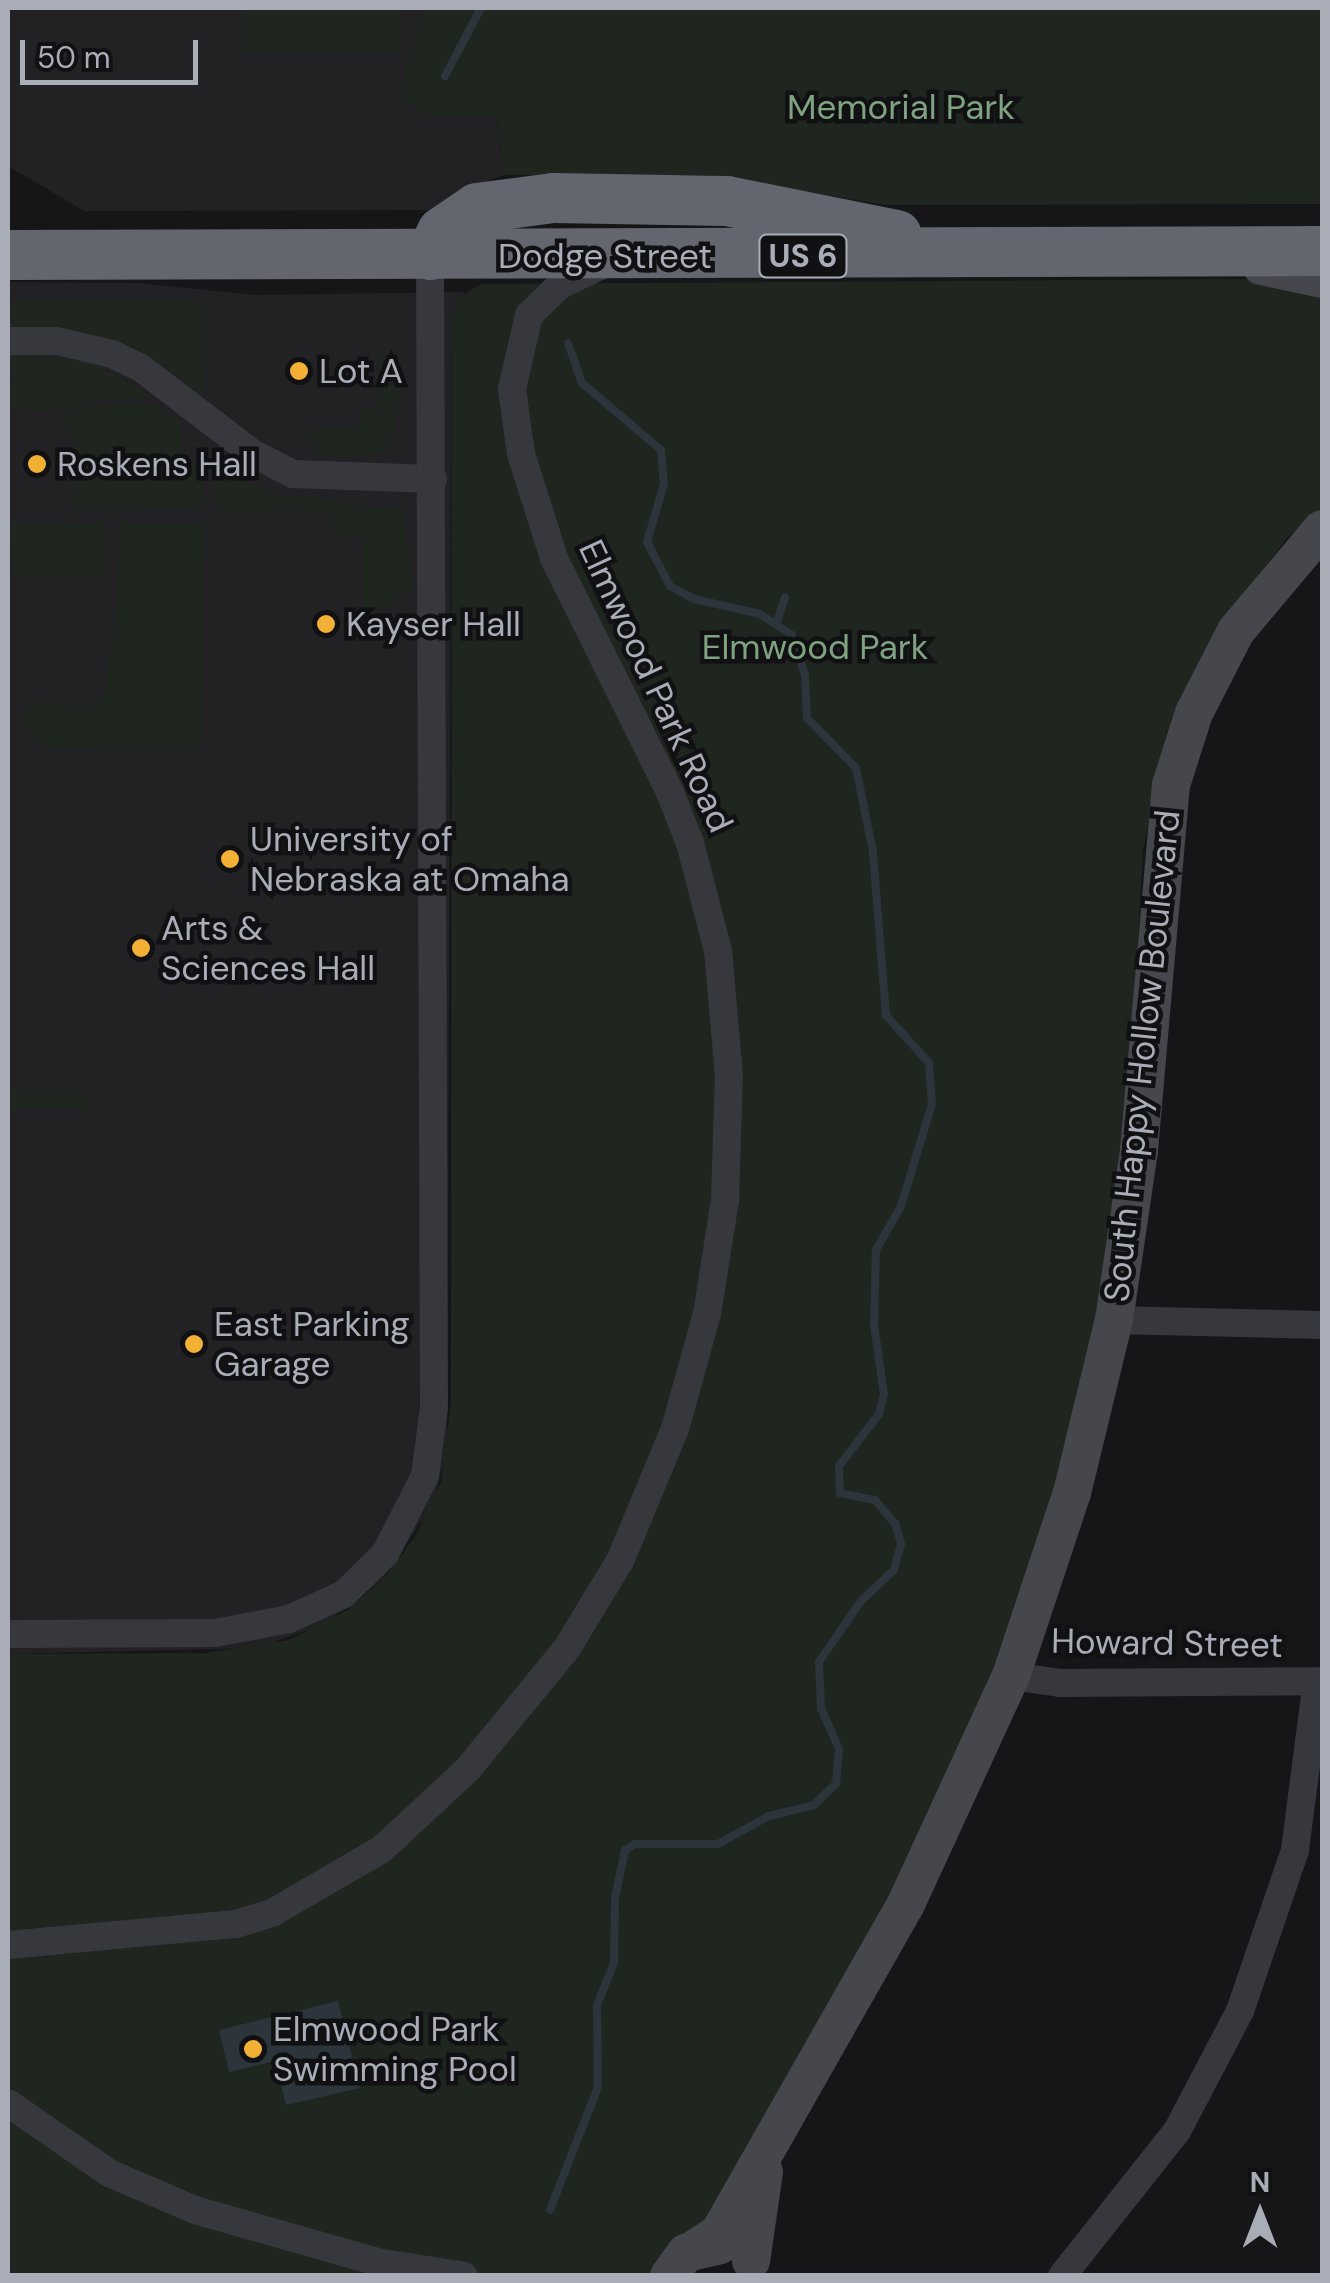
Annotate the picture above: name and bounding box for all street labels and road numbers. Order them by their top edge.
road number: US 6 [758,229,848,283]
street label: Dodge Street [498,235,712,277]
street label: Elmwood Park Road [570,533,742,839]
street label: South Happy Hollow Boulevard [1095,808,1189,1304]
street label: Howard Street [1051,1620,1283,1666]

